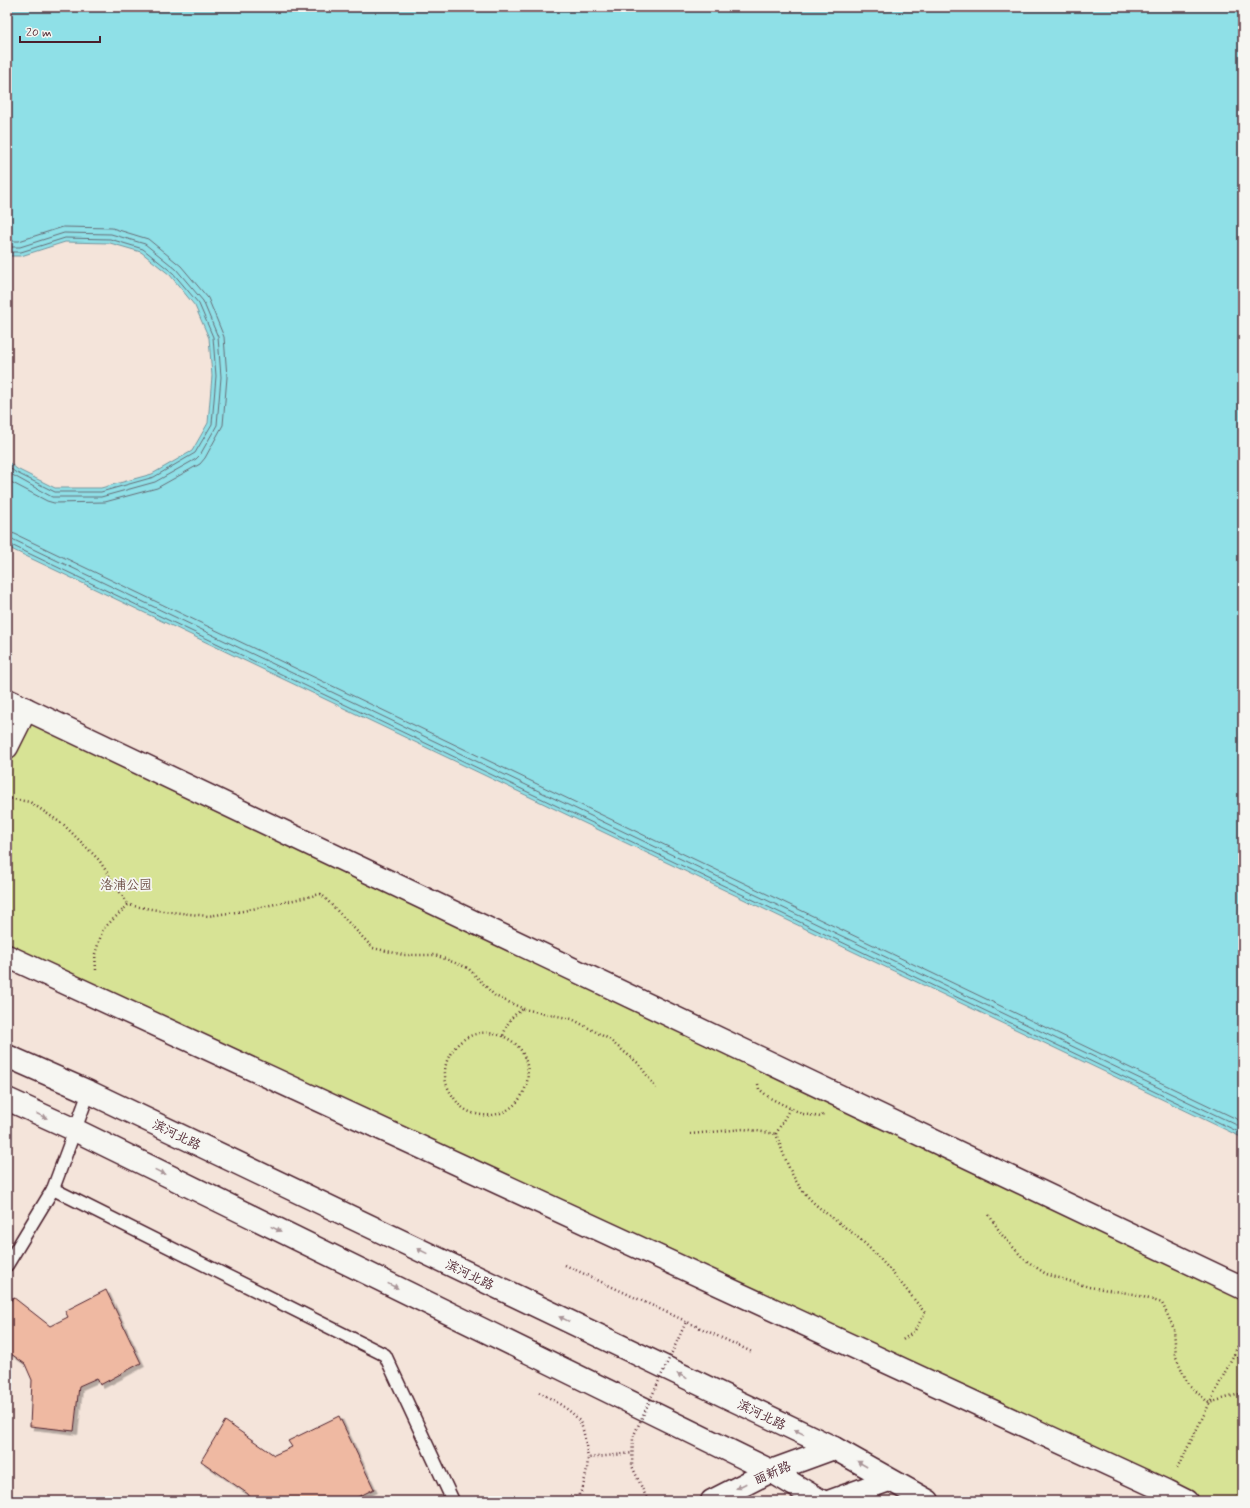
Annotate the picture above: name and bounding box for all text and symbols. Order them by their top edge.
scale bar [20,18,100,44]
text: 20 m [26,25,52,41]
park label: 洛浦公园 [100,877,152,894]
one-way arrow [37,1113,49,1119]
street label: 滨河北路 [149,1116,203,1154]
one-way arrow [154,1169,165,1175]
one-way arrow [271,1226,282,1232]
one-way arrow [416,1248,428,1254]
street label: 滨河北路 [442,1256,496,1294]
one-way arrow [387,1283,399,1289]
one-way arrow [559,1316,570,1322]
one-way arrow [676,1373,687,1379]
street label: 滨河北路 [734,1396,788,1434]
one-way arrow [793,1429,805,1435]
street label: 丽新路 [751,1458,794,1489]
one-way arrow [856,1461,868,1468]
one-way arrow [736,1483,747,1489]

